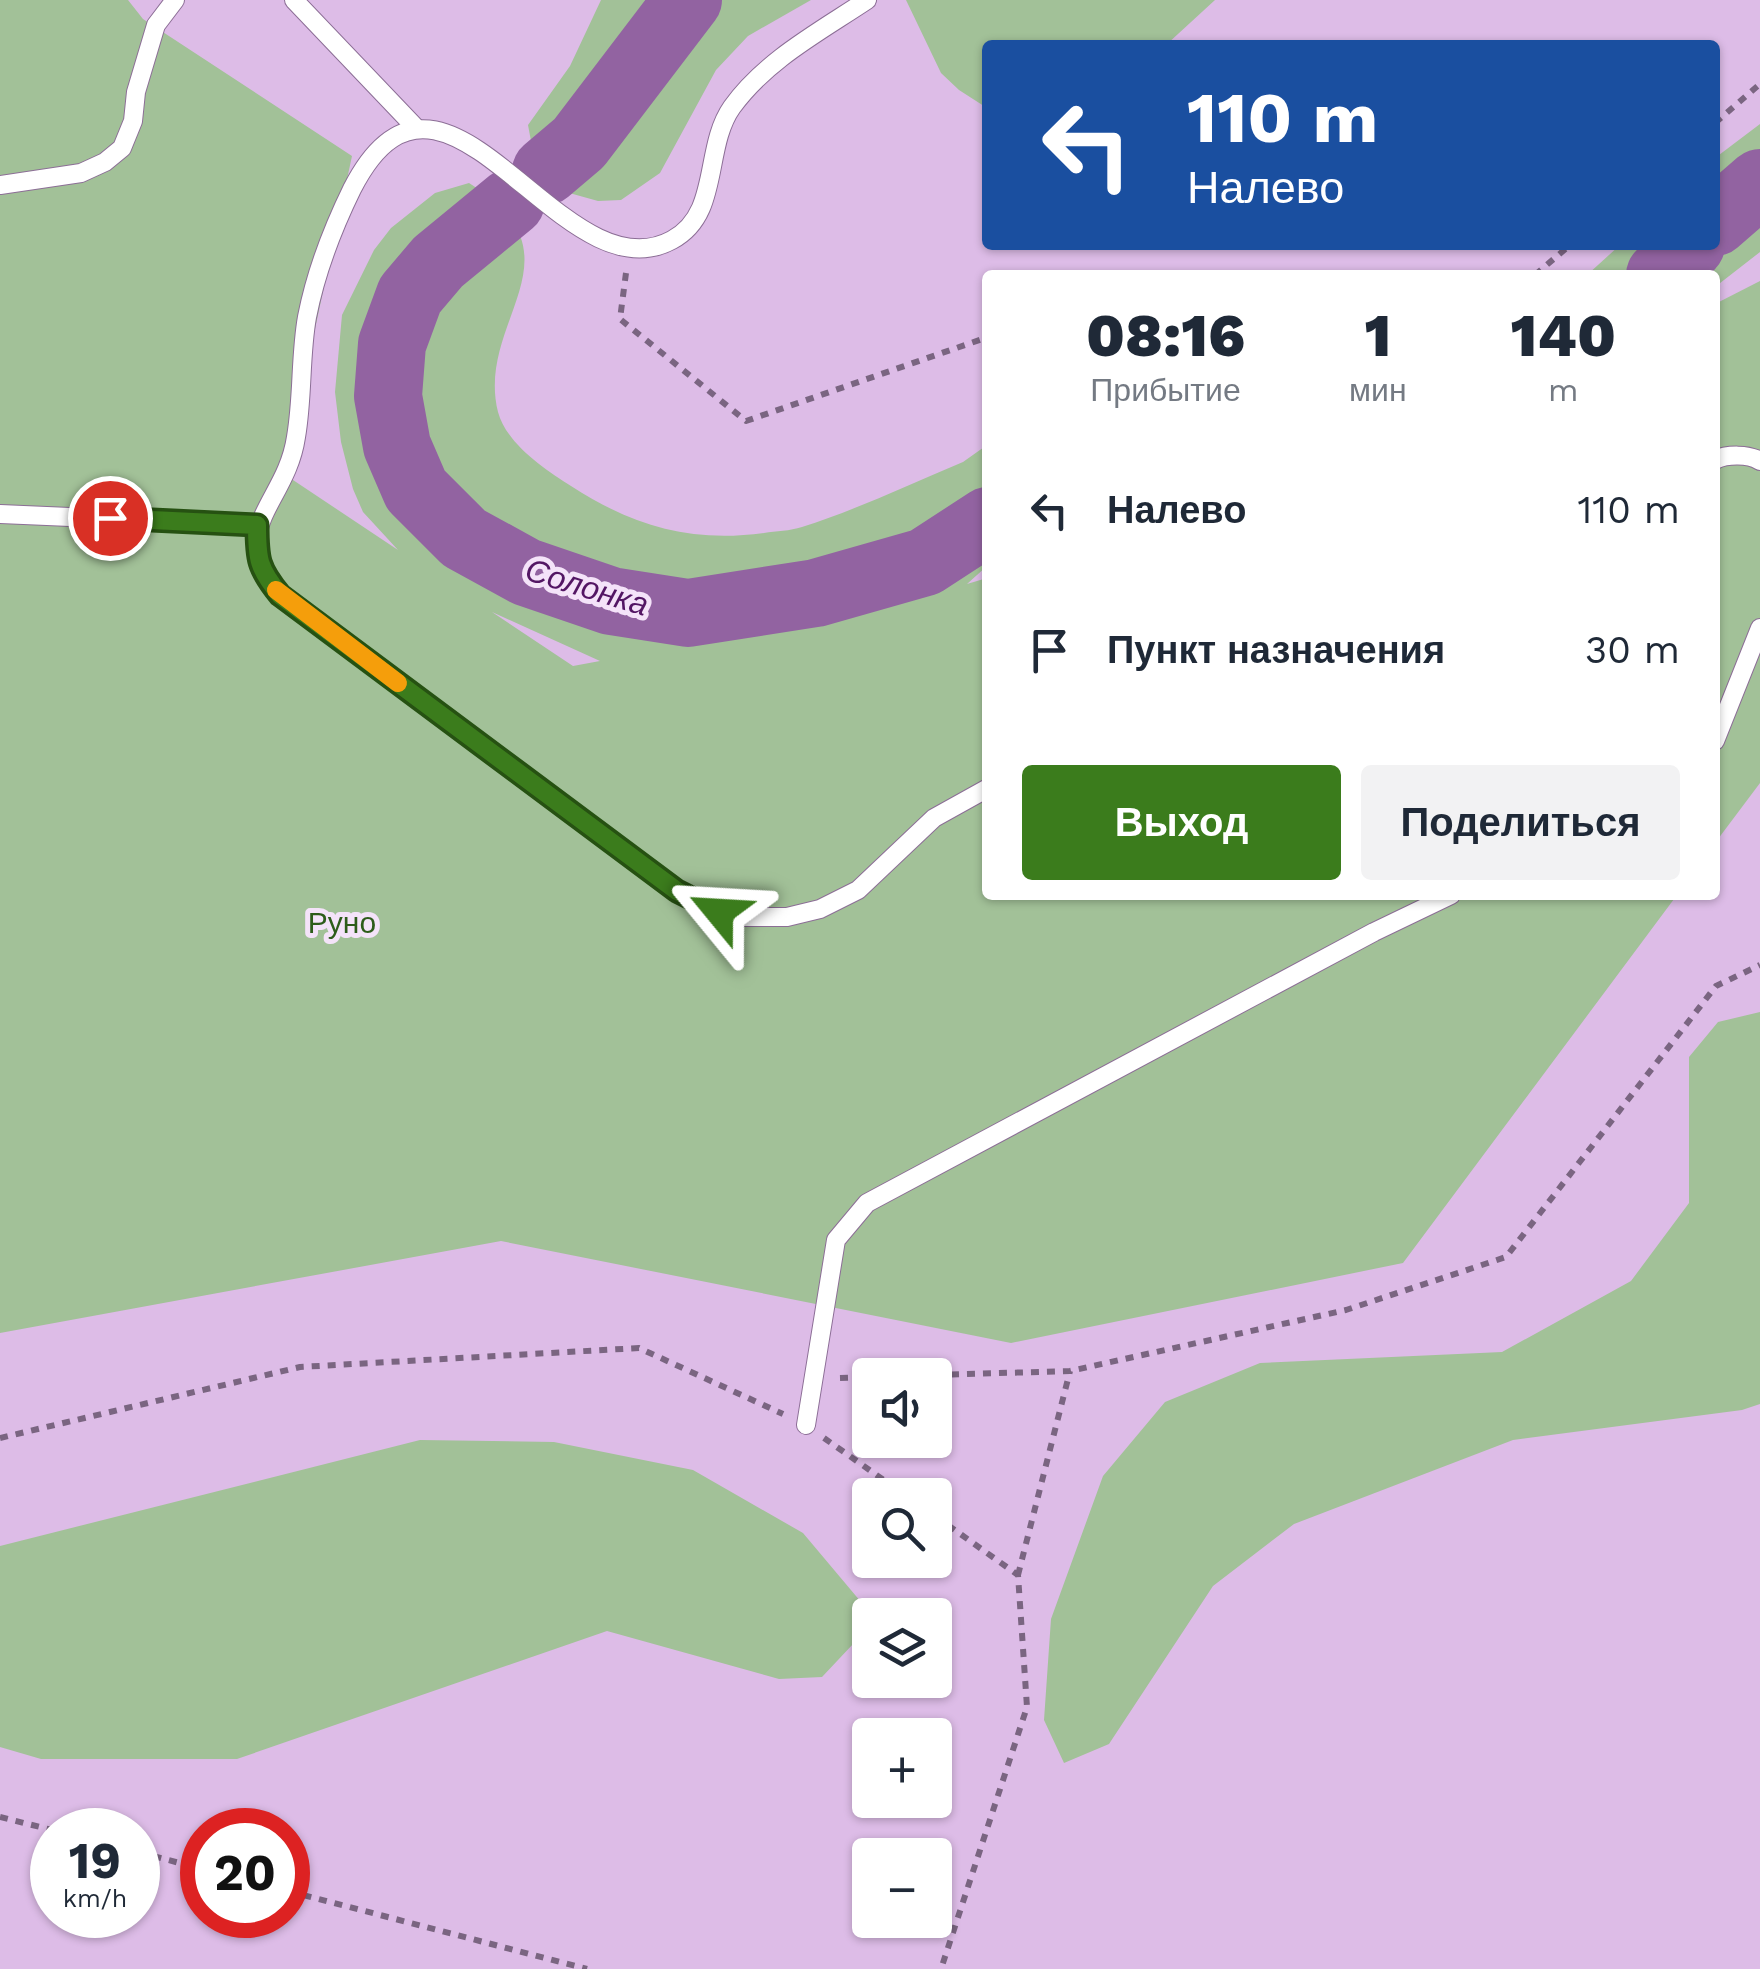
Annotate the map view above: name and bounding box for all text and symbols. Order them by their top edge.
text: 110 m [1187,77,1378,159]
icon: left [1022,80,1152,210]
text: Налево [1187,161,1344,214]
text: 08:16 [1086,300,1245,371]
text: 1 [1364,300,1391,371]
text: 140 [1511,300,1616,371]
text: Прибытие [1090,371,1241,409]
text: мин [1349,371,1407,409]
text: m [1548,371,1579,409]
pin [68,476,153,561]
icon: left [1022,483,1077,538]
text: Налево [1107,488,1246,532]
text: 110 m [1578,488,1680,532]
icon: arrive [83,491,138,546]
water label: Солонка [521,550,653,624]
icon: arrive [1022,623,1077,678]
text: Пункт назначения [1107,628,1445,672]
text: 30 m [1585,628,1680,672]
button: Выход [1022,765,1341,880]
button: Поделиться [1361,765,1680,880]
position arrow [667,860,771,964]
park label: Руно [308,905,376,940]
map controls [852,1358,952,1938]
button: sound [852,1358,952,1458]
button: search [852,1478,952,1578]
button: layers [852,1598,952,1698]
button: + [852,1718,952,1818]
speed limit sign: 20 [180,1808,310,1938]
text: 19 [69,1831,121,1890]
button: − [852,1838,952,1938]
text: km/h [63,1884,127,1913]

